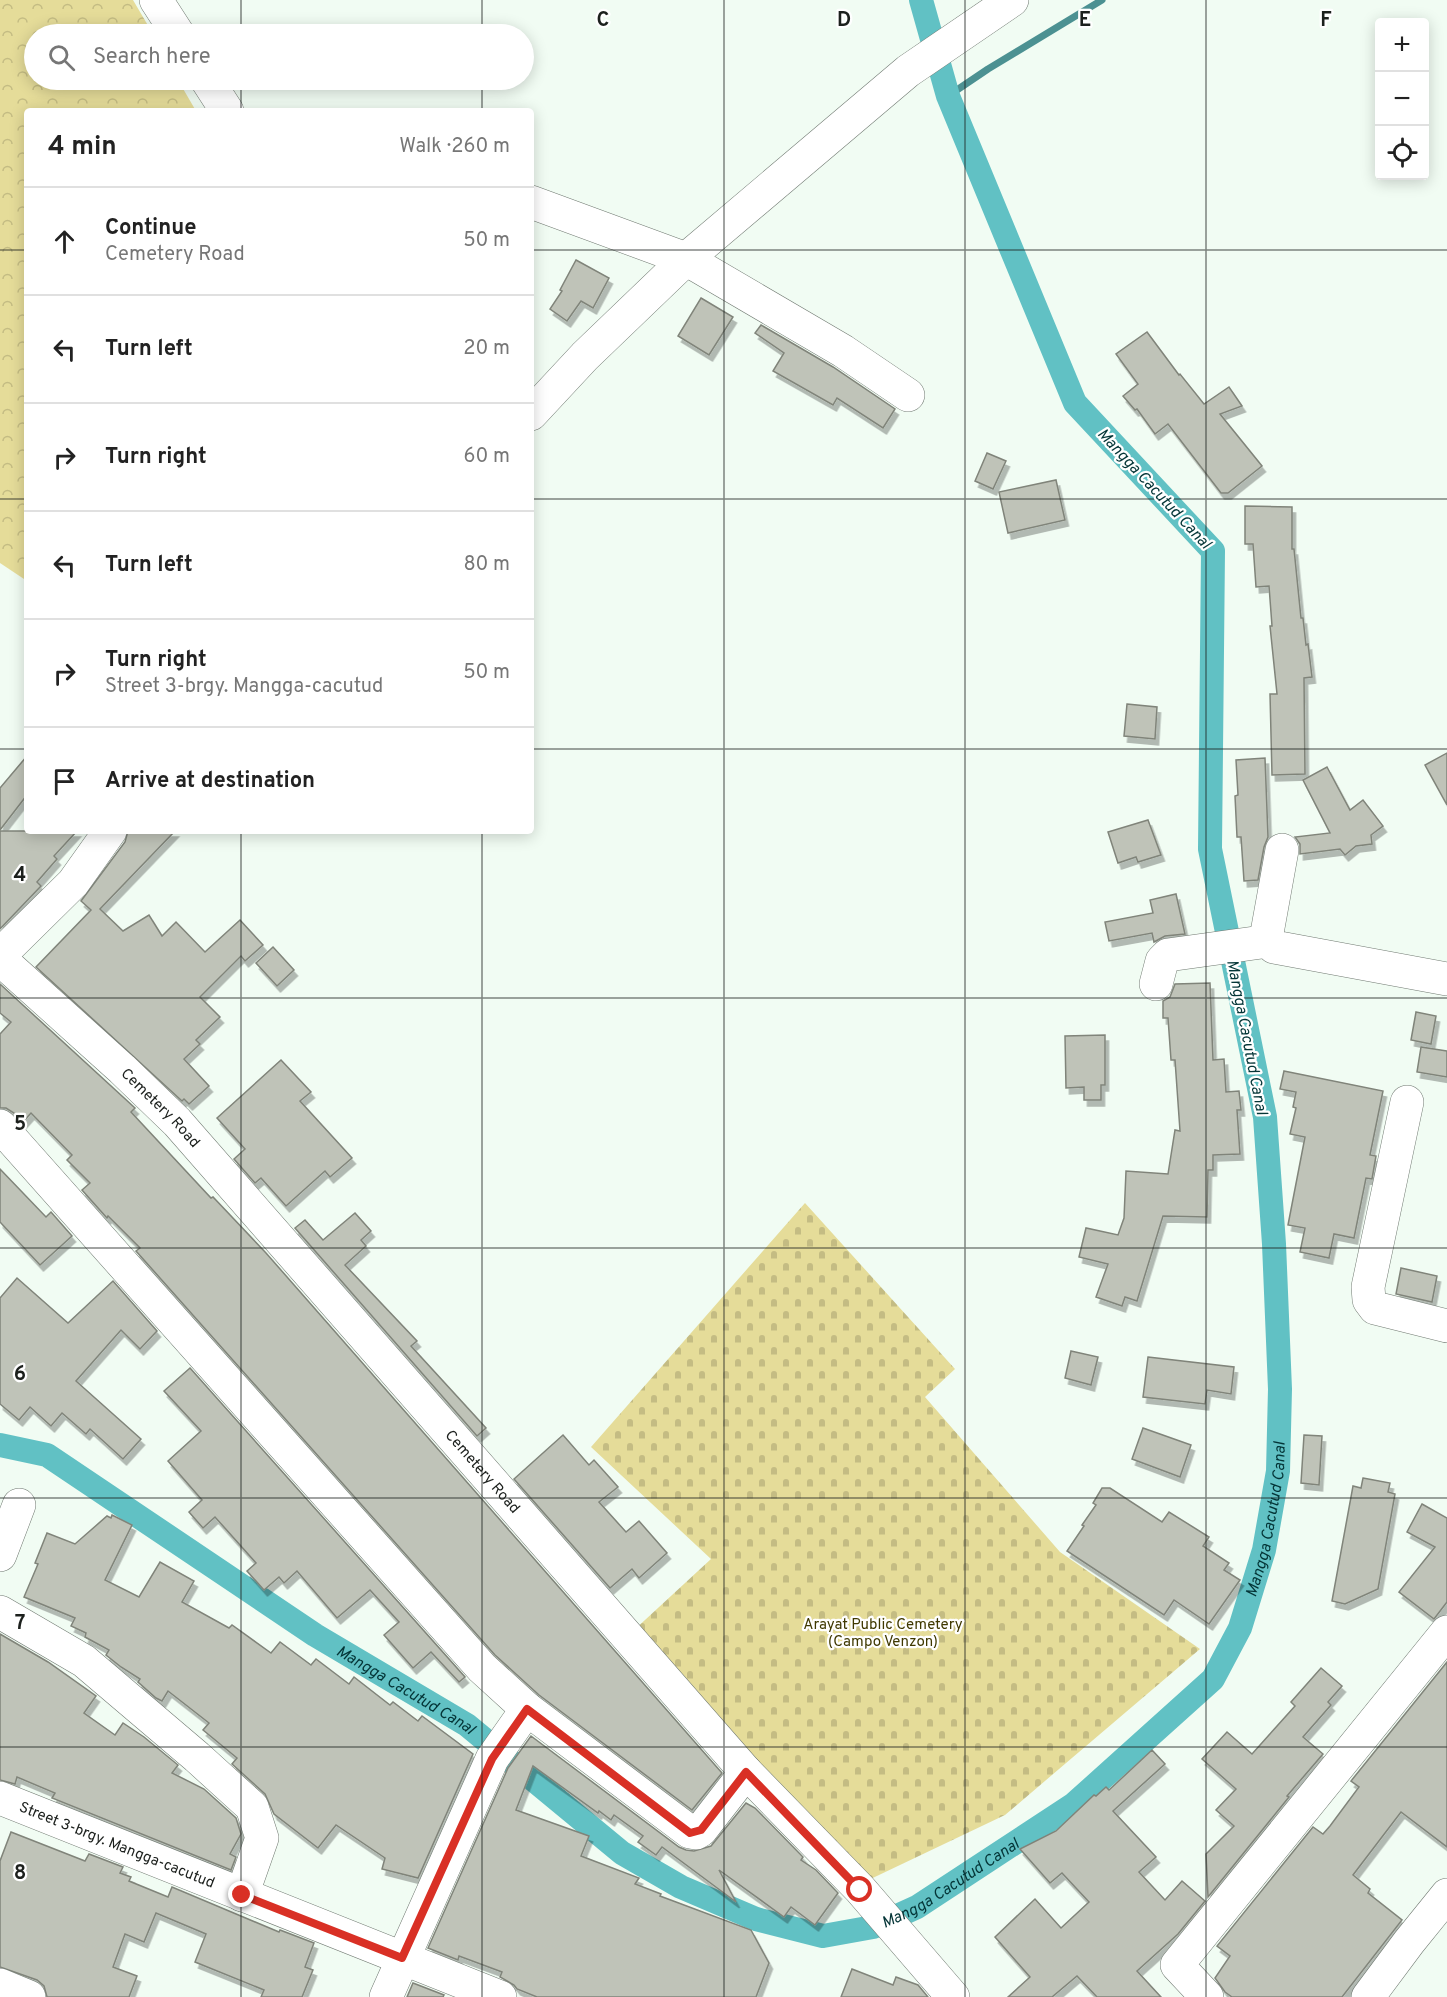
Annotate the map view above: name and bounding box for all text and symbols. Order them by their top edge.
text: C [597,8,609,34]
text: D [837,8,851,34]
text: E [1079,8,1091,34]
text: F [1320,8,1332,34]
map controls [1375,18,1429,180]
button: + [1375,18,1429,72]
search box [24,24,534,90]
icon: search [45,41,78,74]
text: Search here [93,44,211,71]
button: − [1375,72,1429,126]
button: locate [1375,126,1429,180]
text: 4 min [48,131,117,164]
text: Walk · 260 m [399,134,510,160]
text: Continue [105,215,196,242]
icon: ahead [48,225,81,258]
text: 50 m [463,228,510,254]
text: Cemetery Road [105,242,245,268]
icon: left [48,333,81,366]
text: Turn left [105,336,193,363]
text: 20 m [463,336,510,362]
water label: Mangga Cacutud Canal [1092,425,1215,555]
icon: right [48,441,81,474]
text: Turn right [105,444,207,471]
text: 60 m [464,444,510,470]
icon: left [48,549,81,582]
text: Turn left [105,552,193,579]
text: 80 m [464,552,510,578]
text: Turn right [105,647,207,674]
icon: right [48,657,81,690]
text: 50 m [463,660,510,686]
text: Street 3-brgy. Mangga-cacutud [105,674,383,700]
icon: arrive [48,765,81,798]
text: Arrive at destination [105,768,315,795]
text: 4 [14,863,26,889]
water label: Mangga Cacutud Canal [1221,958,1271,1118]
street label: Cemetery Road [116,1065,203,1152]
text: 5 [14,1112,26,1138]
text: 6 [14,1362,26,1388]
street label: Cemetery Road [440,1427,523,1518]
water label: Mangga Cacutud Canal [1242,1441,1291,1600]
text: 7 [15,1611,25,1637]
park label: Arayat Public Cemetery (Campo Venzon) [803,1616,963,1652]
water label: Mangga Cacutud Canal [332,1642,479,1740]
street label: Street 3-brgy. Mangga-cacutud [16,1799,217,1893]
water label: Mangga Cacutud Canal [879,1834,1024,1934]
text: 8 [14,1861,26,1887]
route start [846,1876,872,1902]
route end [228,1881,254,1907]

